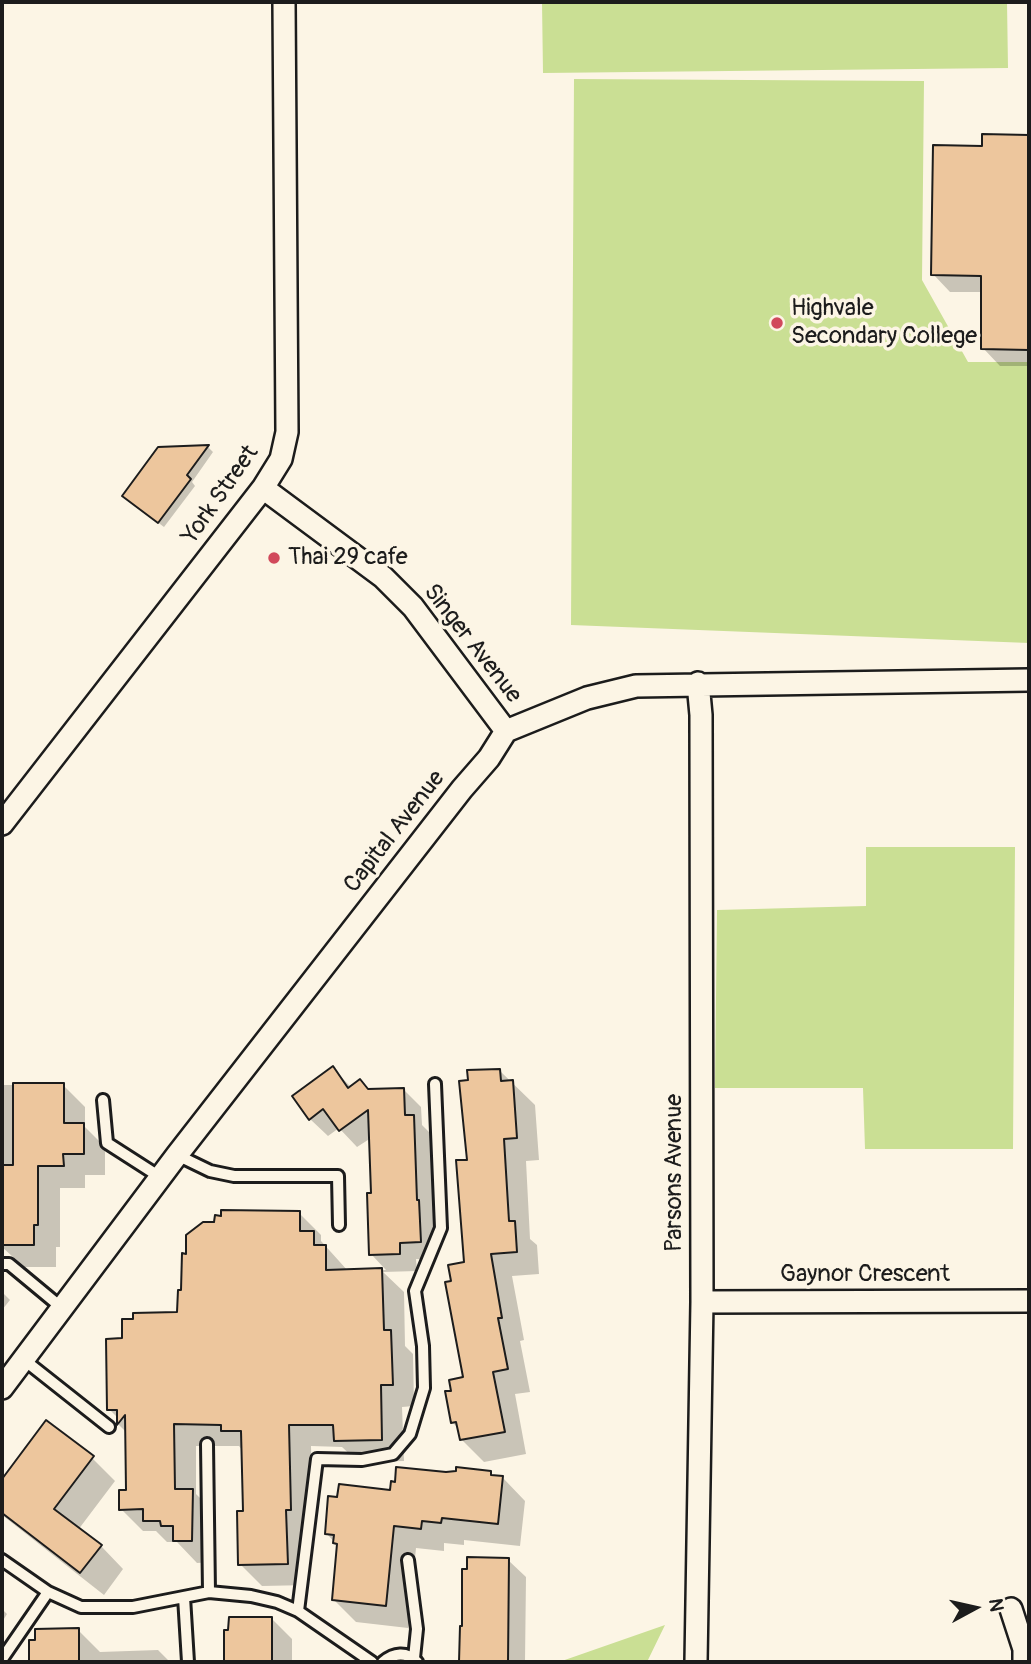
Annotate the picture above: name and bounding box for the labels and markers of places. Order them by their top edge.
place label: Highvale Secondary College [791,295,977,351]
marker: Highvale Secondary College [769,315,785,331]
place label: Thai 29 cafe [288,544,408,572]
marker: Thai 29 cafe [266,550,282,566]

